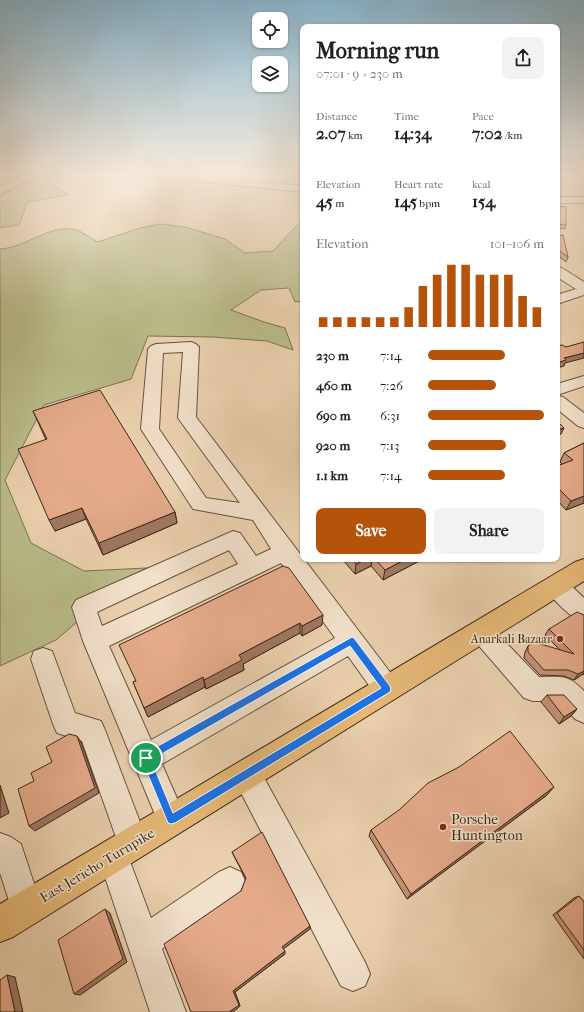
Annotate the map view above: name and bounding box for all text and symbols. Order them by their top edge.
map controls [252,12,288,92]
button: locate [252,12,288,48]
button: share [502,37,544,79]
text: Morning run [316,38,439,64]
button: layers [252,56,288,92]
text: 07:01 · 9 × 230 m [316,66,403,81]
text: Distance [316,110,357,123]
text: Time [394,110,419,123]
text: Pace [472,110,494,123]
text: 2.07 [316,123,346,143]
text: 14:34 [394,123,431,143]
text: 7:02 [472,123,502,143]
text: km [346,129,363,142]
text: /km [502,129,522,142]
text: Elevation [316,178,360,191]
text: Heart rate [394,178,443,191]
text: kcal [472,178,491,191]
text: 45 [316,191,333,211]
text: 145 [394,191,417,211]
text: 154 [472,191,495,211]
text: m [333,197,344,210]
text: bpm [417,197,440,210]
text: Elevation [316,236,369,251]
text: 101–106 m [490,236,544,251]
text: 230 m [316,348,349,363]
text: 7:14 [380,348,402,363]
text: 460 m [316,378,351,393]
text: 7:26 [380,378,403,393]
text: 690 m [316,408,351,423]
text: 6:31 [380,408,400,423]
text: 920 m [316,438,350,453]
text: 7:13 [380,438,399,453]
text: 1.1 km [316,468,348,483]
text: 7:14 [380,468,402,483]
button: Save [316,508,426,554]
button: Share [434,508,544,554]
place label: Anarkali Bazaar [470,632,553,646]
marker: Anarkali Bazaar [555,634,565,644]
pin [129,741,163,775]
icon: arrive [135,747,157,769]
place label: Porsche Huntington [451,811,523,844]
marker: Porsche Huntington [438,822,448,832]
street label: East Jericho Turnpike [37,824,158,906]

